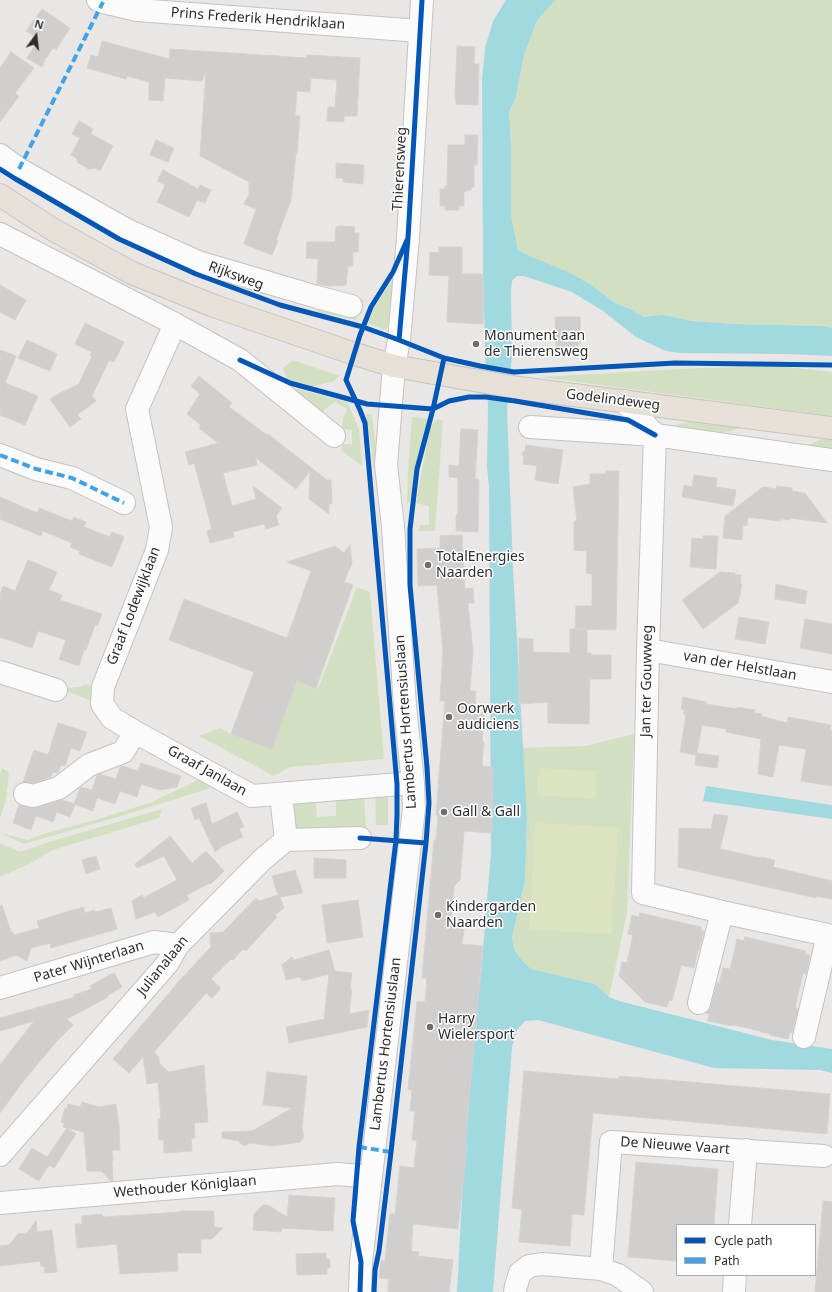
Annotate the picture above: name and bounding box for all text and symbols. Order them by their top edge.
street label: Prins Frederik Hendriklaan [170,5,346,33]
north arrow [16,16,56,56]
text: N [33,16,45,32]
street label: Thierensweg [389,127,411,211]
street label: Rijksweg [206,258,266,294]
place label: Monument aan de Thierensweg [484,328,588,360]
marker: Monument aan de Thierensweg [471,339,481,349]
street label: Godelindeweg [565,386,661,414]
street label: Graaf Lodewijklaan [104,544,164,668]
place label: TotalEnergies Naarden [436,549,525,582]
marker: TotalEnergies Naarden [423,560,433,570]
street label: Jan ter Gouwweg [638,625,656,737]
street label: Lambertus Hortensiuslaan [392,634,420,810]
street label: van der Helstlaan [682,648,798,684]
place label: Oorwerk audiciens [457,701,519,734]
marker: Oorwerk audiciens [444,712,454,722]
street label: Graaf Janlaan [164,742,250,800]
place label: Gall & Gall [452,804,520,820]
marker: Gall & Gall [439,807,449,817]
place label: Kindergarden Naarden [446,899,536,932]
marker: Kindergarden Naarden [433,910,443,920]
street label: Julianalaan [134,933,192,999]
street label: Pater Wijnterlaan [32,937,146,987]
street label: Lambertus Hortensiuslaan [367,956,405,1132]
place label: Harry Wielersport [438,1011,514,1044]
marker: Harry Wielersport [425,1022,435,1032]
street label: De Nieuwe Vaart [620,1134,730,1158]
street label: Wethouder Königlaan [113,1172,257,1202]
legend [676,1224,816,1276]
text: Cycle path [714,1232,772,1249]
text: Path [714,1252,740,1269]

